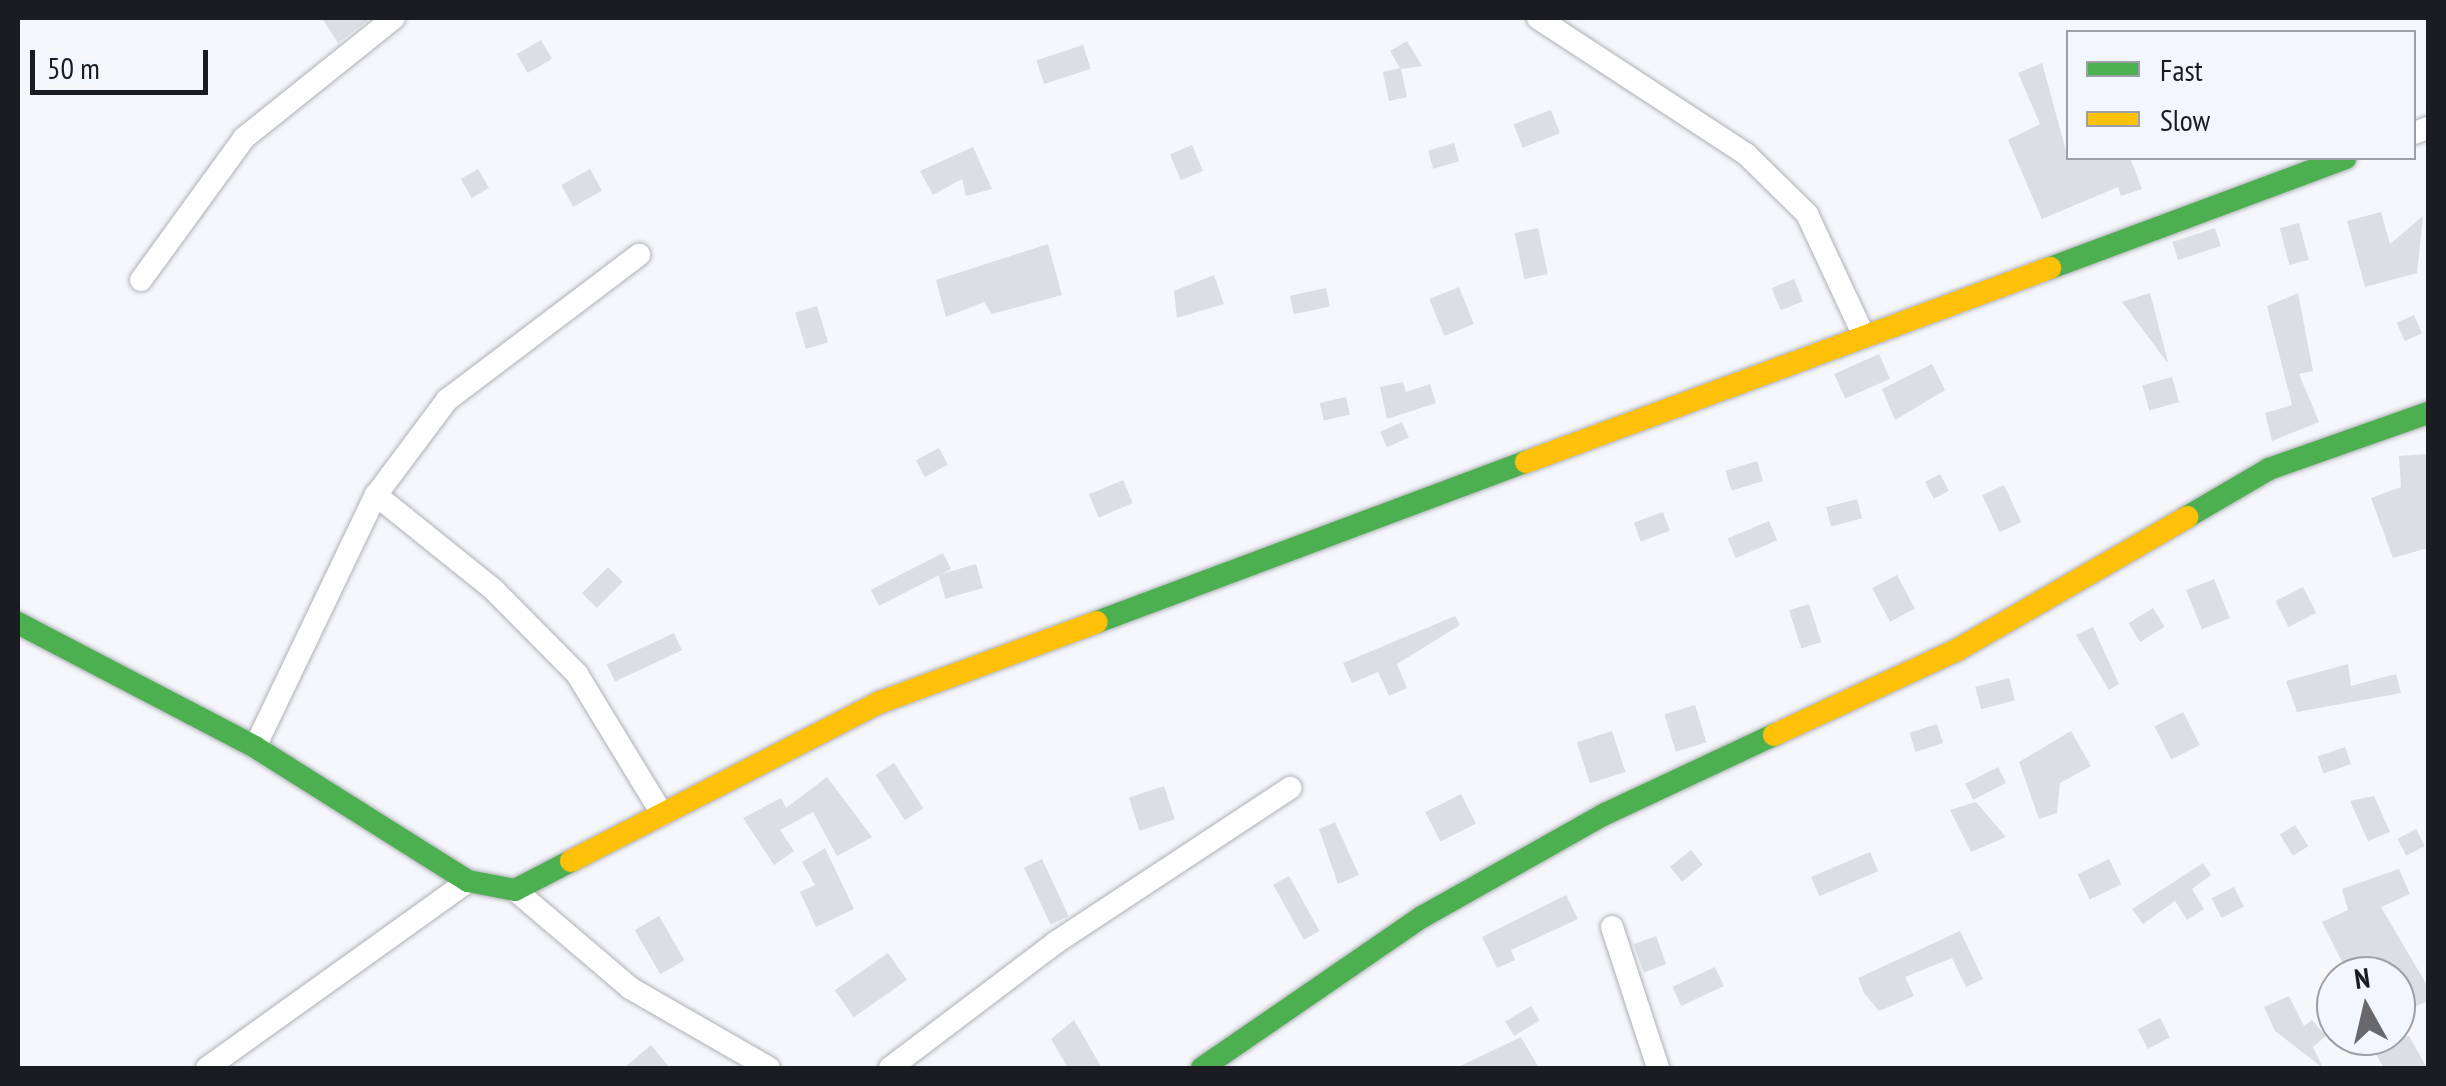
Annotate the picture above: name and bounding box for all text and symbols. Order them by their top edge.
scale bar [35,30,212,92]
legend [2066,30,2416,160]
text: 50 m [47,48,100,87]
text: Fast [2160,50,2203,89]
text: Slow [2160,100,2210,139]
north arrow [2316,956,2416,1056]
text: N [2352,958,2372,997]

